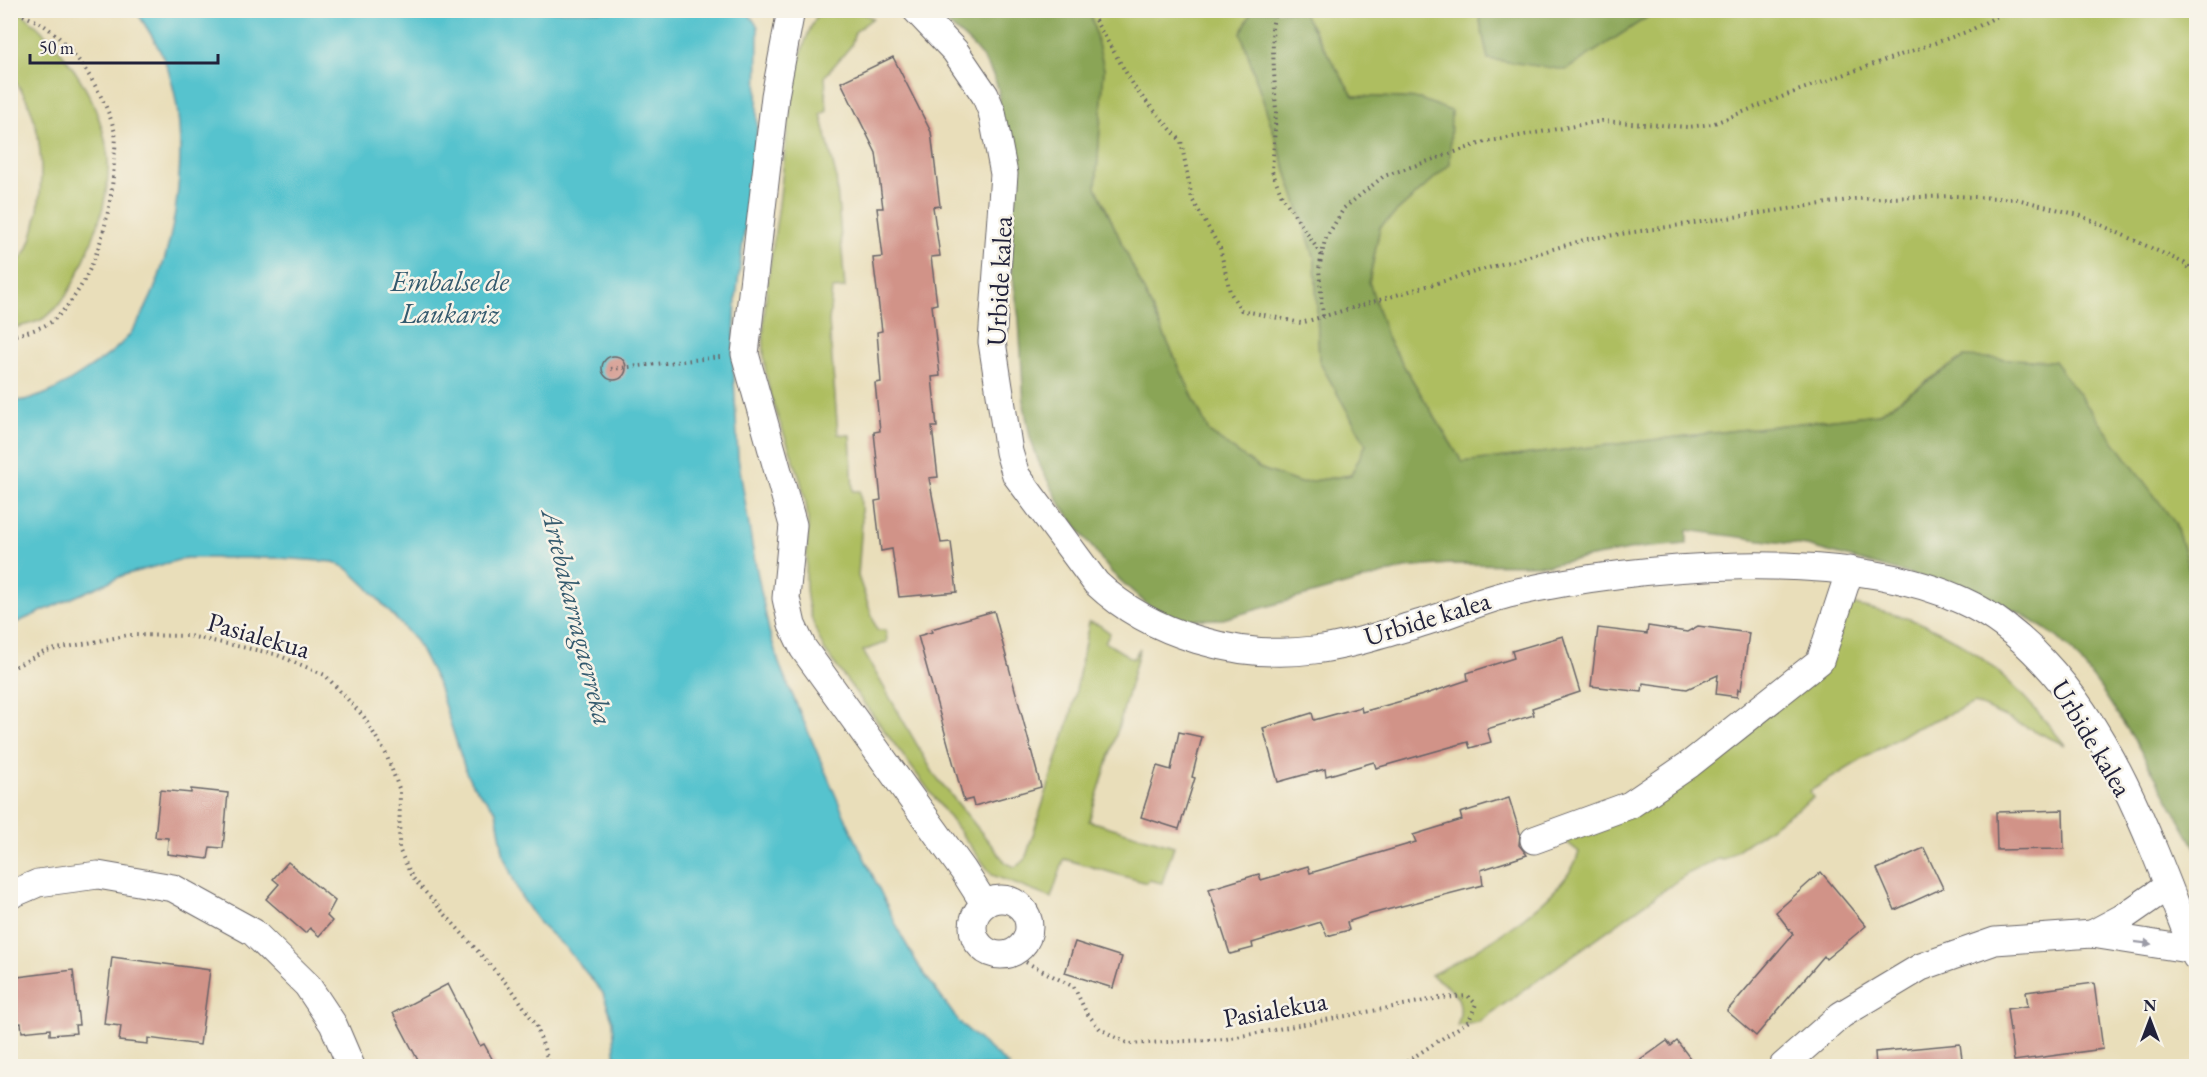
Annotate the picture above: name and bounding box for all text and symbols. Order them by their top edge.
scale bar [30,27,218,65]
text: 50 m [39,36,74,59]
street label: Urbide kalea [978,215,1020,347]
water label: Embalse de Laukariz [390,263,510,331]
water label: Artebakarragaerreka [533,503,622,729]
street label: Urbide kalea [1360,582,1495,654]
street label: Pasialekua [204,604,315,666]
street label: Urbide kalea [2043,673,2141,803]
one-way arrow [2133,938,2152,947]
street label: Pasialekua [1220,983,1330,1035]
north arrow [2120,990,2180,1050]
text: N [2144,995,2157,1016]

